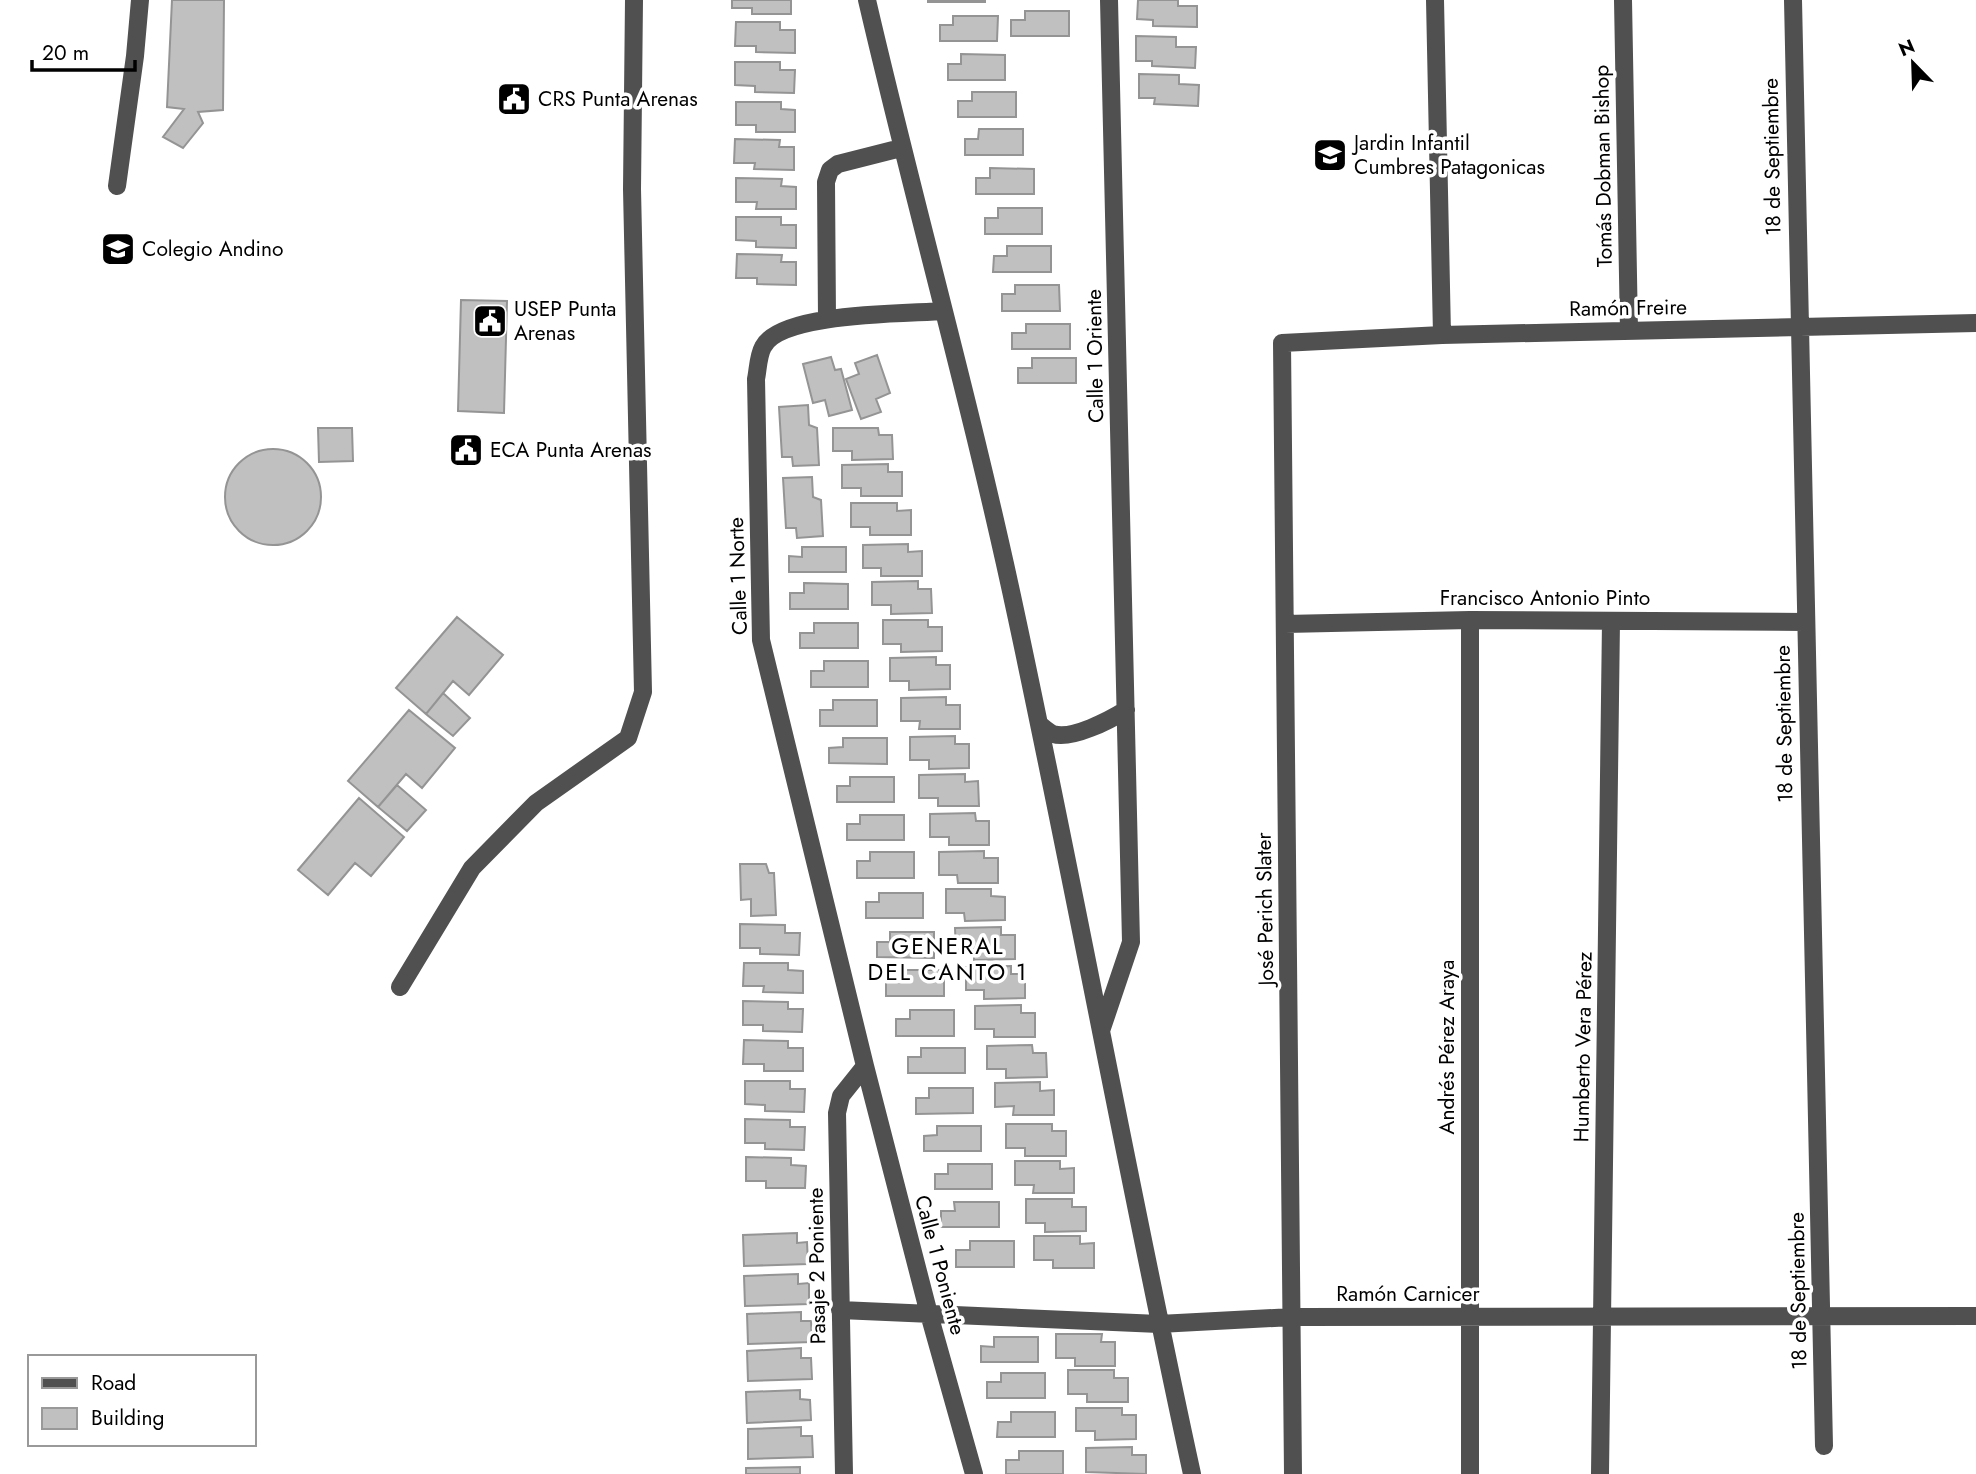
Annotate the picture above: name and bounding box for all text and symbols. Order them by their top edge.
scale bar [32,28,135,72]
north arrow [1878,28,1948,98]
text: N [1894,32,1919,63]
text: 20 m [42,38,89,68]
street label: Tomás Dobman Bishop [1586,65,1620,267]
street label: 18 de Septiembre [1756,78,1788,236]
public building icon: CRS Punta Arenas [495,80,533,118]
place label: CRS Punta Arenas [538,84,698,114]
place label: Jardin Infantil Cumbres Patagonicas [1351,128,1545,182]
school or university icon: Jardin Infantil Cumbres Patagonicas [1311,136,1349,174]
school or university icon: Colegio Andino [99,230,137,268]
place label: Colegio Andino [142,234,284,264]
street label: Calle 1 Oriente [1079,289,1111,423]
street label: Ramón Freire [1569,292,1687,324]
place label: USEP Punta Arenas [514,294,616,348]
public building icon: USEP Punta Arenas [471,302,509,340]
public building icon: ECA Punta Arenas [447,431,485,469]
place label: ECA Punta Arenas [490,435,652,465]
street label: Calle 1 Norte [721,516,755,635]
street label: Francisco Antonio Pinto [1440,583,1650,613]
street label: 18 de Septiembre [1768,645,1800,803]
street label: José Perich Slater [1249,831,1281,989]
district label: GENERAL DEL CANTO 1 [868,929,1028,989]
street label: Humberto Vera Pérez [1566,951,1600,1143]
street label: Andrés Pérez Araya [1432,960,1462,1134]
street label: Pasaje 2 Poniente [801,1187,833,1345]
street label: Calle 1 Poniente [907,1192,973,1338]
street label: 18 de Septiembre [1782,1212,1814,1370]
street label: Ramón Carnicer [1336,1279,1480,1309]
legend [28,1355,256,1446]
text: Road [91,1368,136,1398]
text: Building [91,1403,164,1433]

